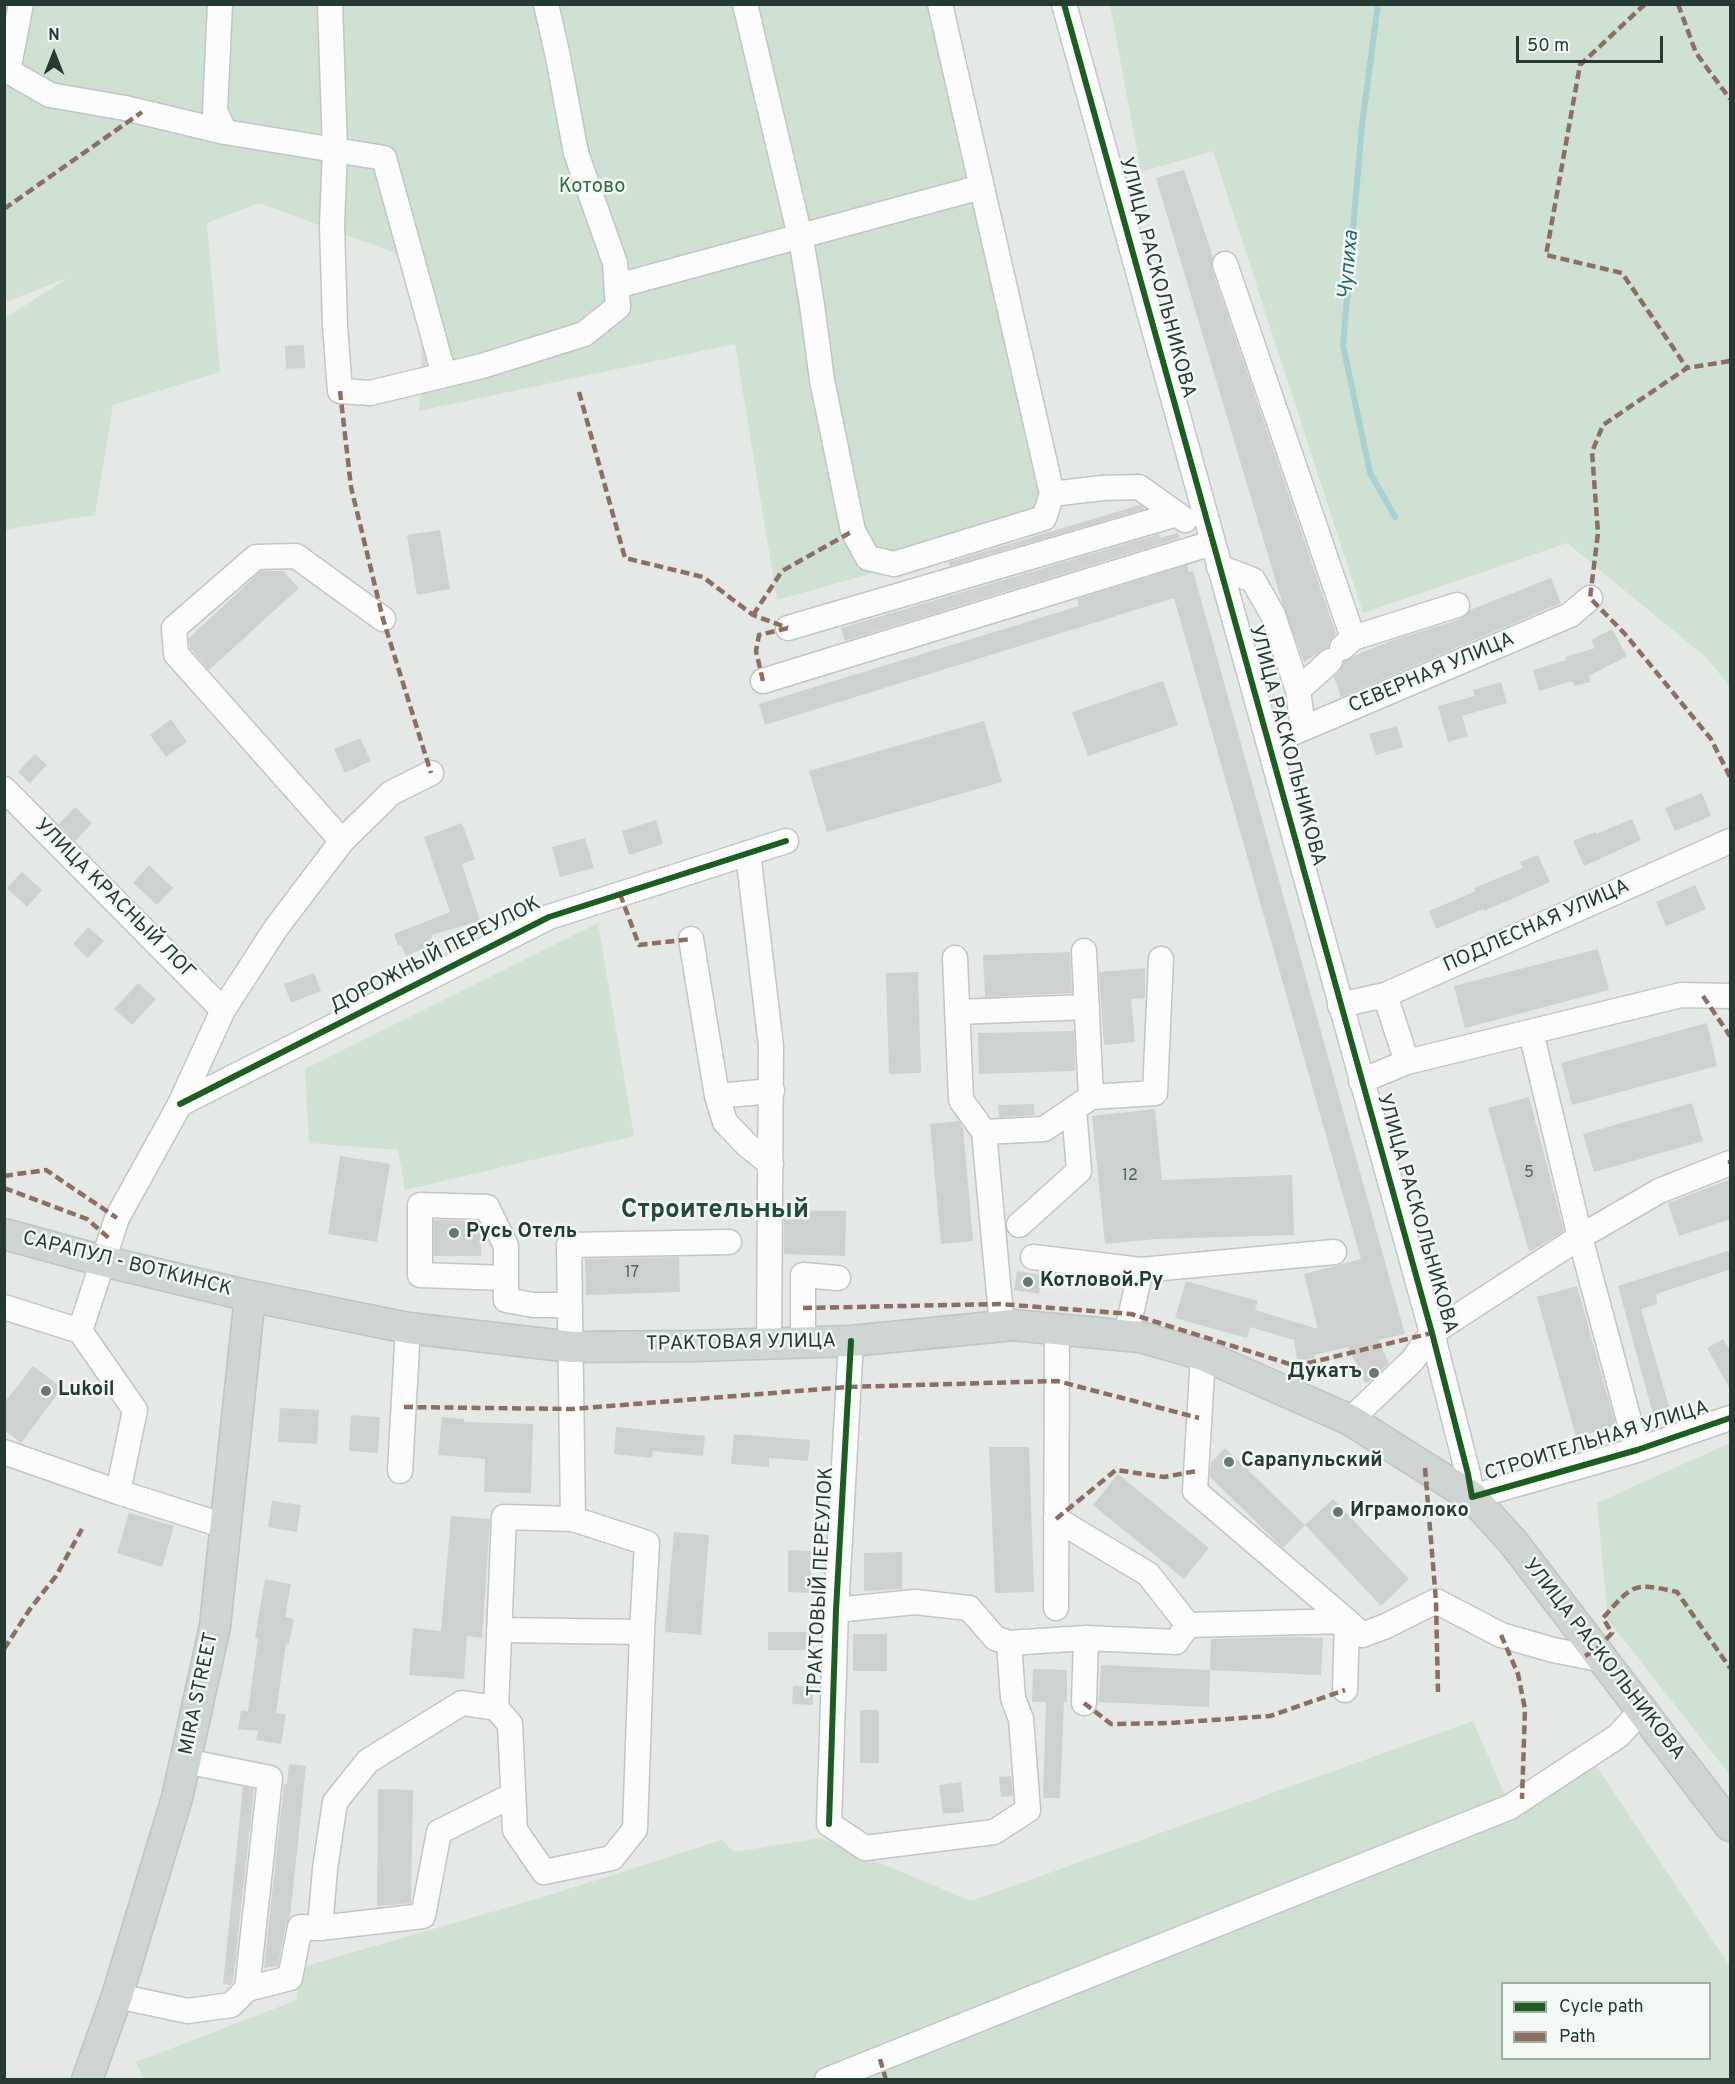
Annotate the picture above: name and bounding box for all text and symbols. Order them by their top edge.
north arrow [24,24,84,84]
scale bar [1519,24,1666,62]
text: N [48,26,60,46]
text: 50 m [1527,35,1569,58]
street label: УЛИЦА РАСКОЛЬНИКОВА [1112,155,1200,401]
park label: Котово [559,176,625,200]
water label: Чупиха [1334,229,1366,301]
street label: УЛИЦА РАСКОЛЬНИКОВА [1242,623,1330,869]
street label: СЕВЕРНАЯ УЛИЦА [1346,628,1518,720]
street label: УЛИЦА КРАСНЫЙ ЛОГ [29,815,199,985]
street label: ПОДЛЕСНАЯ УЛИЦА [1440,875,1634,979]
street label: ДОРОЖНЫЙ ПЕРЕУЛОК [327,892,545,1020]
street label: УЛИЦА РАСКОЛЬНИКОВА [1370,1091,1462,1337]
house number: 5 [1524,1164,1534,1184]
house number: 12 [1122,1167,1138,1187]
district label: Строительный [621,1196,809,1228]
place label: Русь Отель [466,1221,577,1245]
marker: Русь Отель [447,1226,461,1240]
street label: САРАПУЛ - ВОТКИНСК [20,1227,234,1303]
house number: 17 [625,1264,639,1284]
place label: Котловой.Ру [1040,1270,1163,1294]
marker: Котловой.Ру [1021,1275,1035,1289]
street label: ТРАКТОВАЯ УЛИЦА [646,1330,836,1358]
place label: Дукатъ [1288,1361,1362,1385]
marker: Дукатъ [1367,1366,1381,1380]
place label: Lukoil [58,1379,115,1403]
marker: Lukoil [39,1384,53,1398]
street label: СТРОИТЕЛЬНАЯ УЛИЦА [1482,1396,1712,1488]
place label: Сарапульский [1241,1450,1383,1474]
marker: Сарапульский [1222,1455,1236,1469]
street label: ТРАКТОВЫЙ ПЕРЕУЛОК [804,1466,840,1698]
place label: Играмолоко [1350,1500,1469,1524]
marker: Играмолоко [1331,1505,1345,1519]
street label: УЛИЦА РАСКОЛЬНИКОВА [1517,1555,1689,1765]
street label: MIRA STREET [175,1631,225,1757]
legend [1501,1982,1711,2060]
text: Cycle path [1559,1996,1644,2019]
text: Path [1559,2026,1596,2049]

